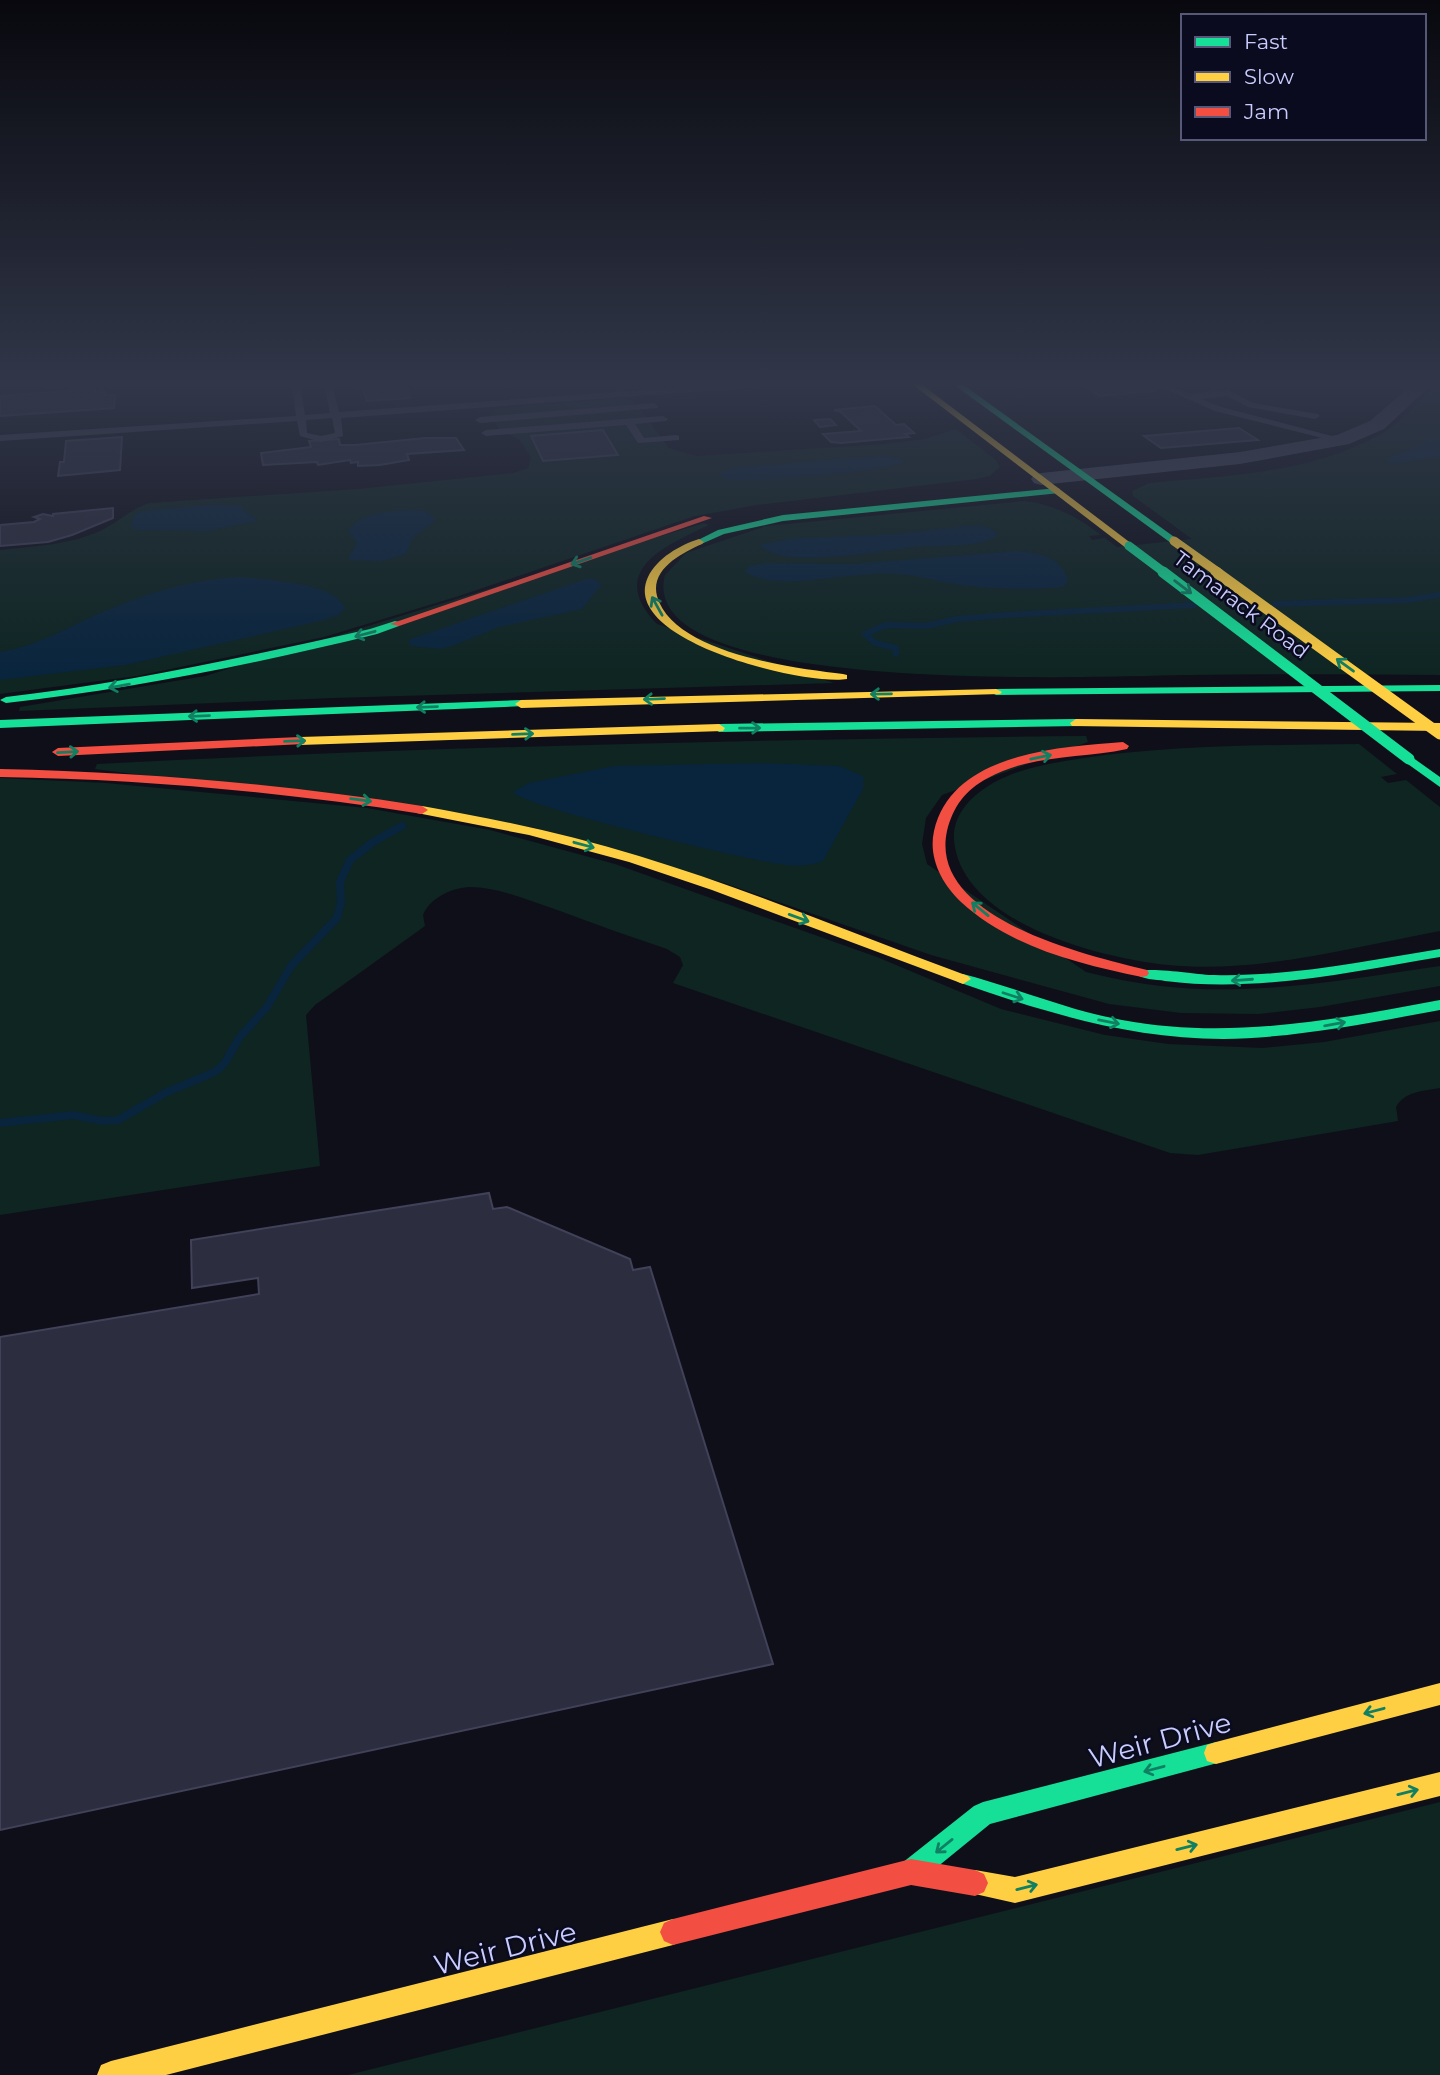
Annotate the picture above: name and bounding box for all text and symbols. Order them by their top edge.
legend [1181,14,1426,140]
text: Fast [1244,29,1288,54]
text: Slow [1244,64,1294,89]
text: Jam [1243,99,1289,124]
street label: Tamarack Road [1169,546,1314,664]
one-way arrow [570,556,592,568]
one-way arrow [1173,580,1192,595]
one-way arrow [649,596,663,616]
one-way arrow [355,628,377,641]
one-way arrow [1336,658,1355,672]
one-way arrow [108,680,131,693]
one-way arrow [870,687,893,701]
one-way arrow [643,693,666,706]
one-way arrow [415,700,438,713]
one-way arrow [188,709,211,722]
one-way arrow [738,721,761,735]
one-way arrow [511,727,534,740]
one-way arrow [284,735,307,748]
one-way arrow [56,745,79,758]
one-way arrow [1029,749,1052,763]
one-way arrow [349,793,372,806]
one-way arrow [572,839,595,852]
one-way arrow [972,901,990,917]
one-way arrow [788,913,810,925]
one-way arrow [1231,974,1254,987]
one-way arrow [1001,991,1023,1004]
one-way arrow [1097,1015,1120,1029]
one-way arrow [1323,1017,1346,1030]
street label: Weir Drive [1085,1705,1235,1775]
one-way arrow [1363,1705,1386,1718]
one-way arrow [1143,1763,1166,1776]
one-way arrow [1396,1785,1419,1798]
one-way arrow [935,1838,953,1853]
one-way arrow [1175,1840,1198,1853]
one-way arrow [1015,1880,1037,1893]
street label: Weir Drive [430,1914,580,1982]

